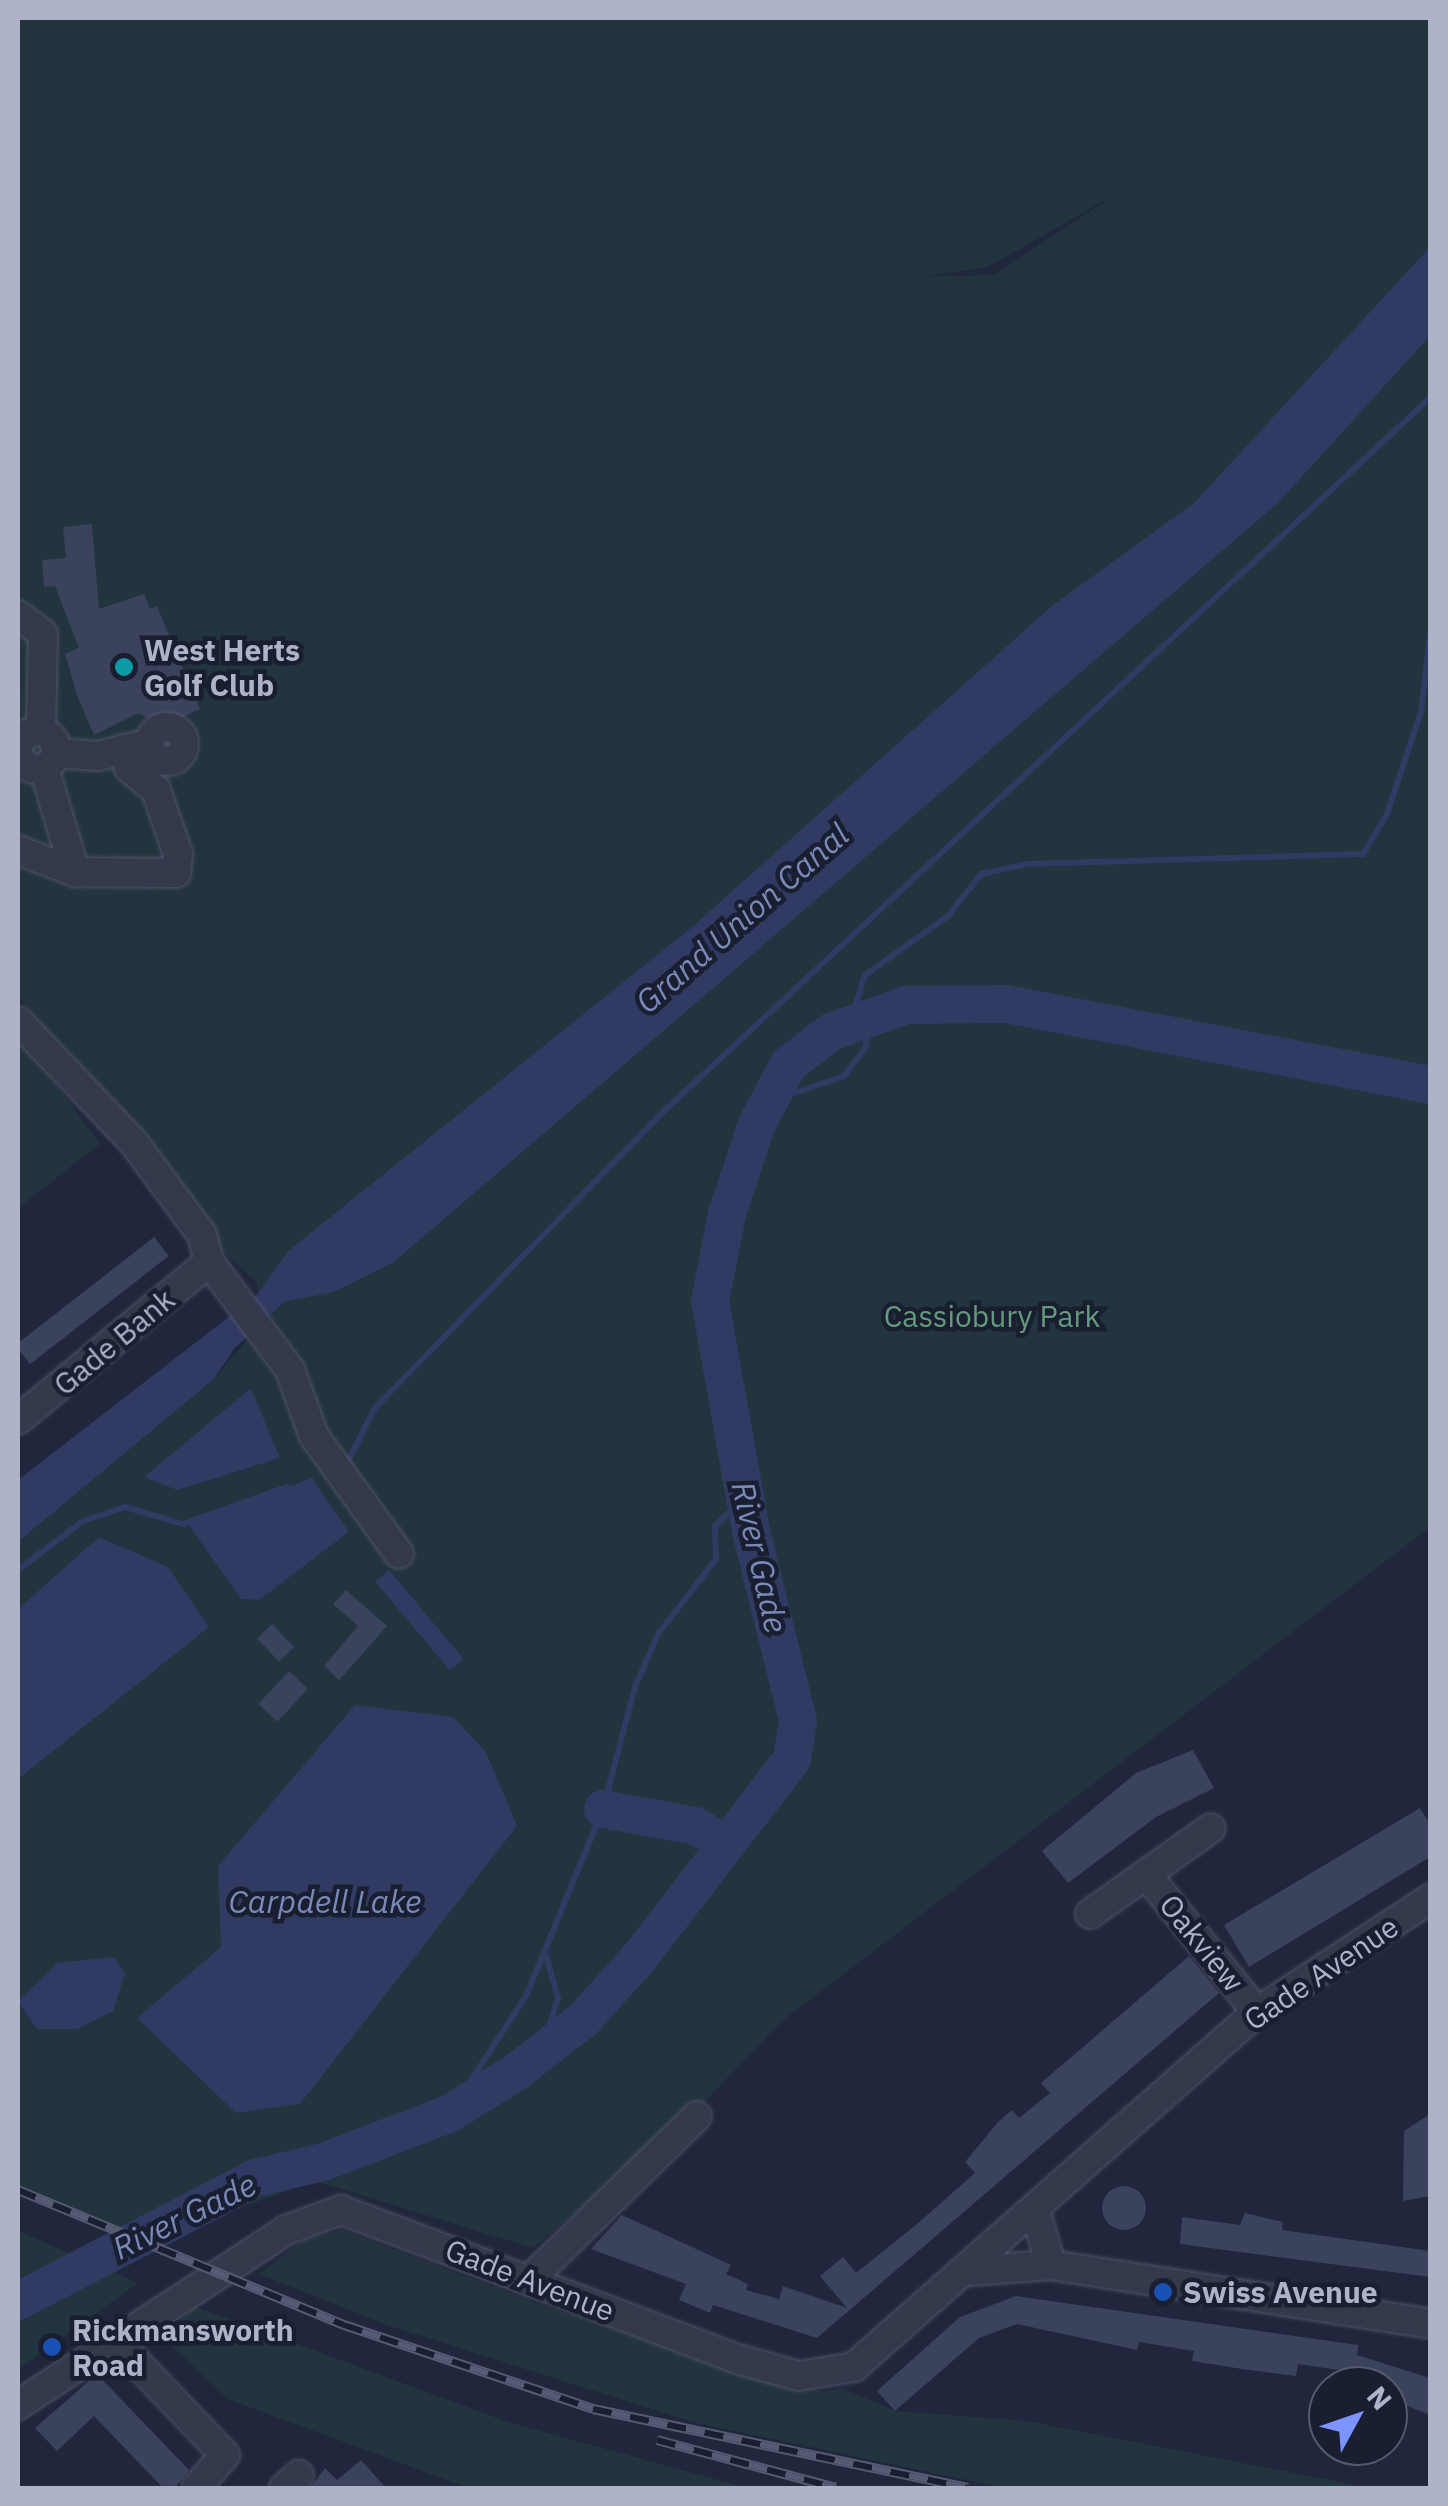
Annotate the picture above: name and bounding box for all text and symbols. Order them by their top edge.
place label: West Herts Golf Club [144,632,300,702]
marker: West Herts Golf Club [113,656,135,678]
water label: Grand Union Canal [628,815,856,1021]
street label: Gade Bank [46,1281,182,1403]
park label: Cassiobury Park [884,1298,1100,1334]
water label: River Gade [724,1478,796,1636]
water label: Carpdell Lake [229,1882,421,1920]
street label: Oakview [1152,1887,1252,1999]
street label: Gade Avenue [1237,1908,1405,2038]
water label: River Gade [106,2165,262,2267]
street label: Gade Avenue [440,2231,620,2329]
place label: Swiss Avenue [1183,2274,1378,2310]
marker: Swiss Avenue [1152,2281,1174,2303]
place label: Rickmansworth Road [72,2312,294,2382]
marker: Rickmansworth Road [41,2336,63,2358]
north arrow [1308,2366,1408,2466]
text: N [1359,2378,1401,2417]

